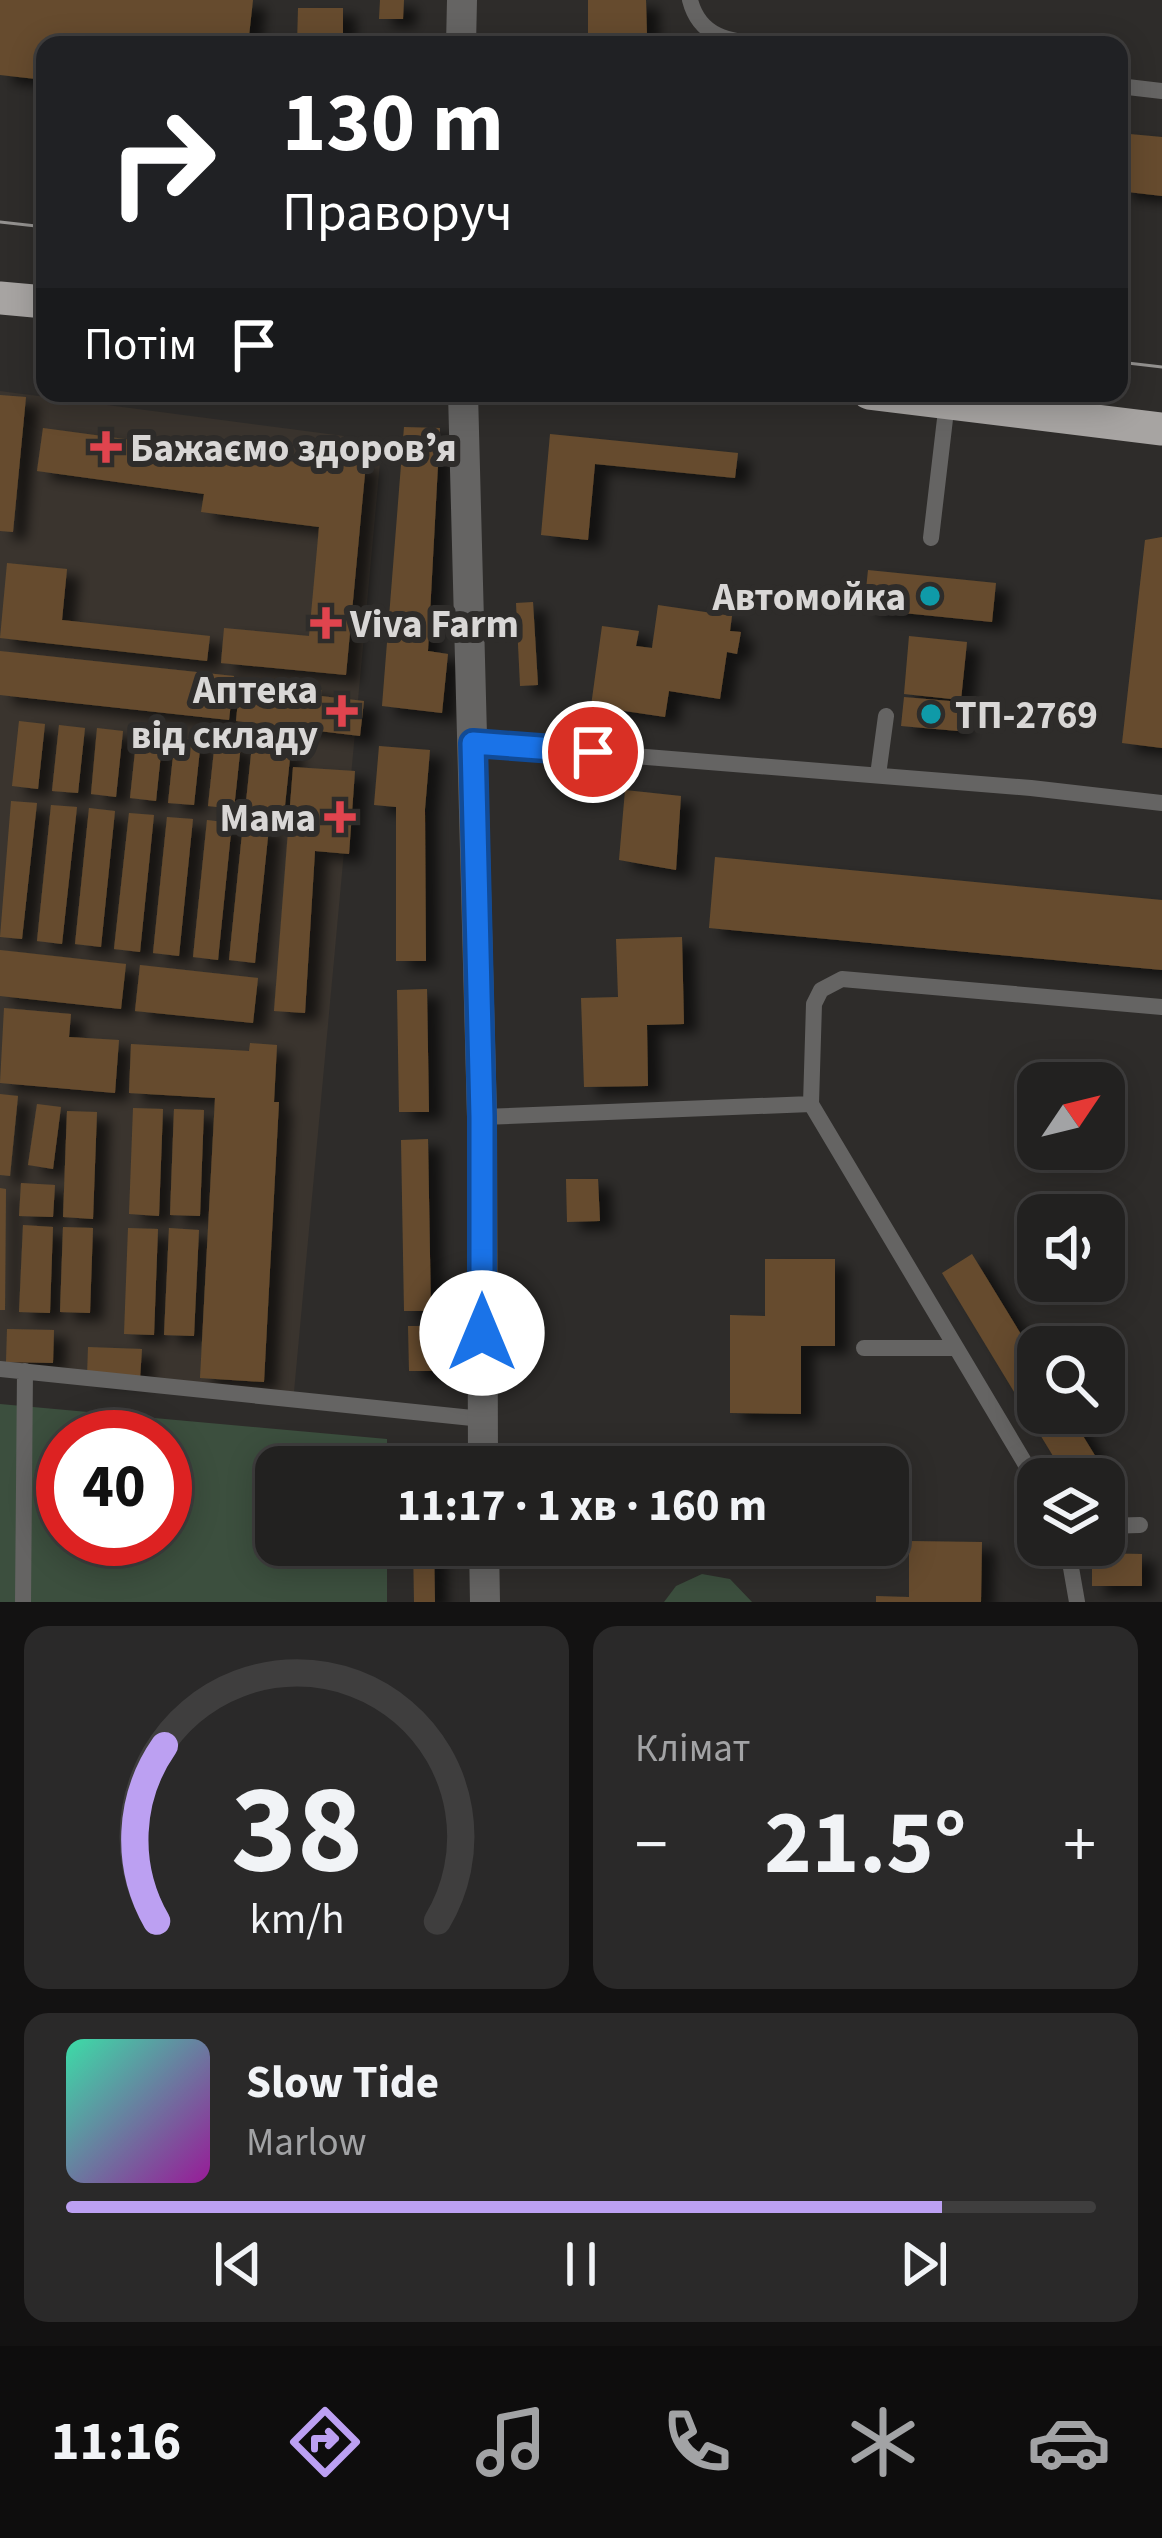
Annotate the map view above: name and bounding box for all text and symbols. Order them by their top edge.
text: 130 m [282,64,504,184]
icon: right [84,84,240,240]
text: Праворуч [282,175,513,252]
icon: arrive [221,312,287,378]
text: Потім [84,313,197,377]
place label: Бажаємо здоровʼя [130,421,457,477]
marker: Бажаємо здоровʼя [93,434,119,460]
place label: Автомойка [711,570,906,626]
marker: Автомойка [917,583,943,609]
place label: Viva Farm [349,597,519,653]
marker: Viva Farm [313,610,339,636]
place label: Аптека від складу [131,663,318,764]
place label: ТП-2769 [955,688,1098,744]
marker: Аптека від складу [329,698,355,724]
pin [542,701,644,803]
marker: ТП-2769 [918,701,944,727]
icon: arrive [560,719,626,785]
place label: Мама [219,791,316,847]
marker: Мама [327,804,353,830]
north arrow [1017,1062,1125,1170]
map controls [1017,1062,1125,1566]
button: sound [1017,1194,1125,1302]
position arrow [419,1270,545,1396]
button: search [1017,1326,1125,1434]
speed limit sign: 40 [36,1410,192,1566]
button: layers [1017,1458,1125,1566]
text: 11:17 · 1 хв · 160 m [397,1474,767,1538]
text: Клімат [635,1721,750,1777]
text: 38 [231,1742,362,1920]
text: 21.5° [764,1780,967,1908]
text: − [635,1798,668,1892]
text: + [1063,1798,1096,1892]
text: km/h [249,1888,344,1949]
text: Slow Tide [246,2051,439,2115]
text: Marlow [246,2115,367,2171]
icon: previous [205,2231,271,2297]
icon: pause [548,2231,614,2297]
icon: next [891,2231,957,2297]
icon: directions [283,2400,367,2484]
icon: music [469,2400,553,2484]
icon: phone [655,2400,739,2484]
icon: climate [841,2400,925,2484]
icon: car [1027,2400,1111,2484]
text: 11:16 [51,2404,181,2481]

